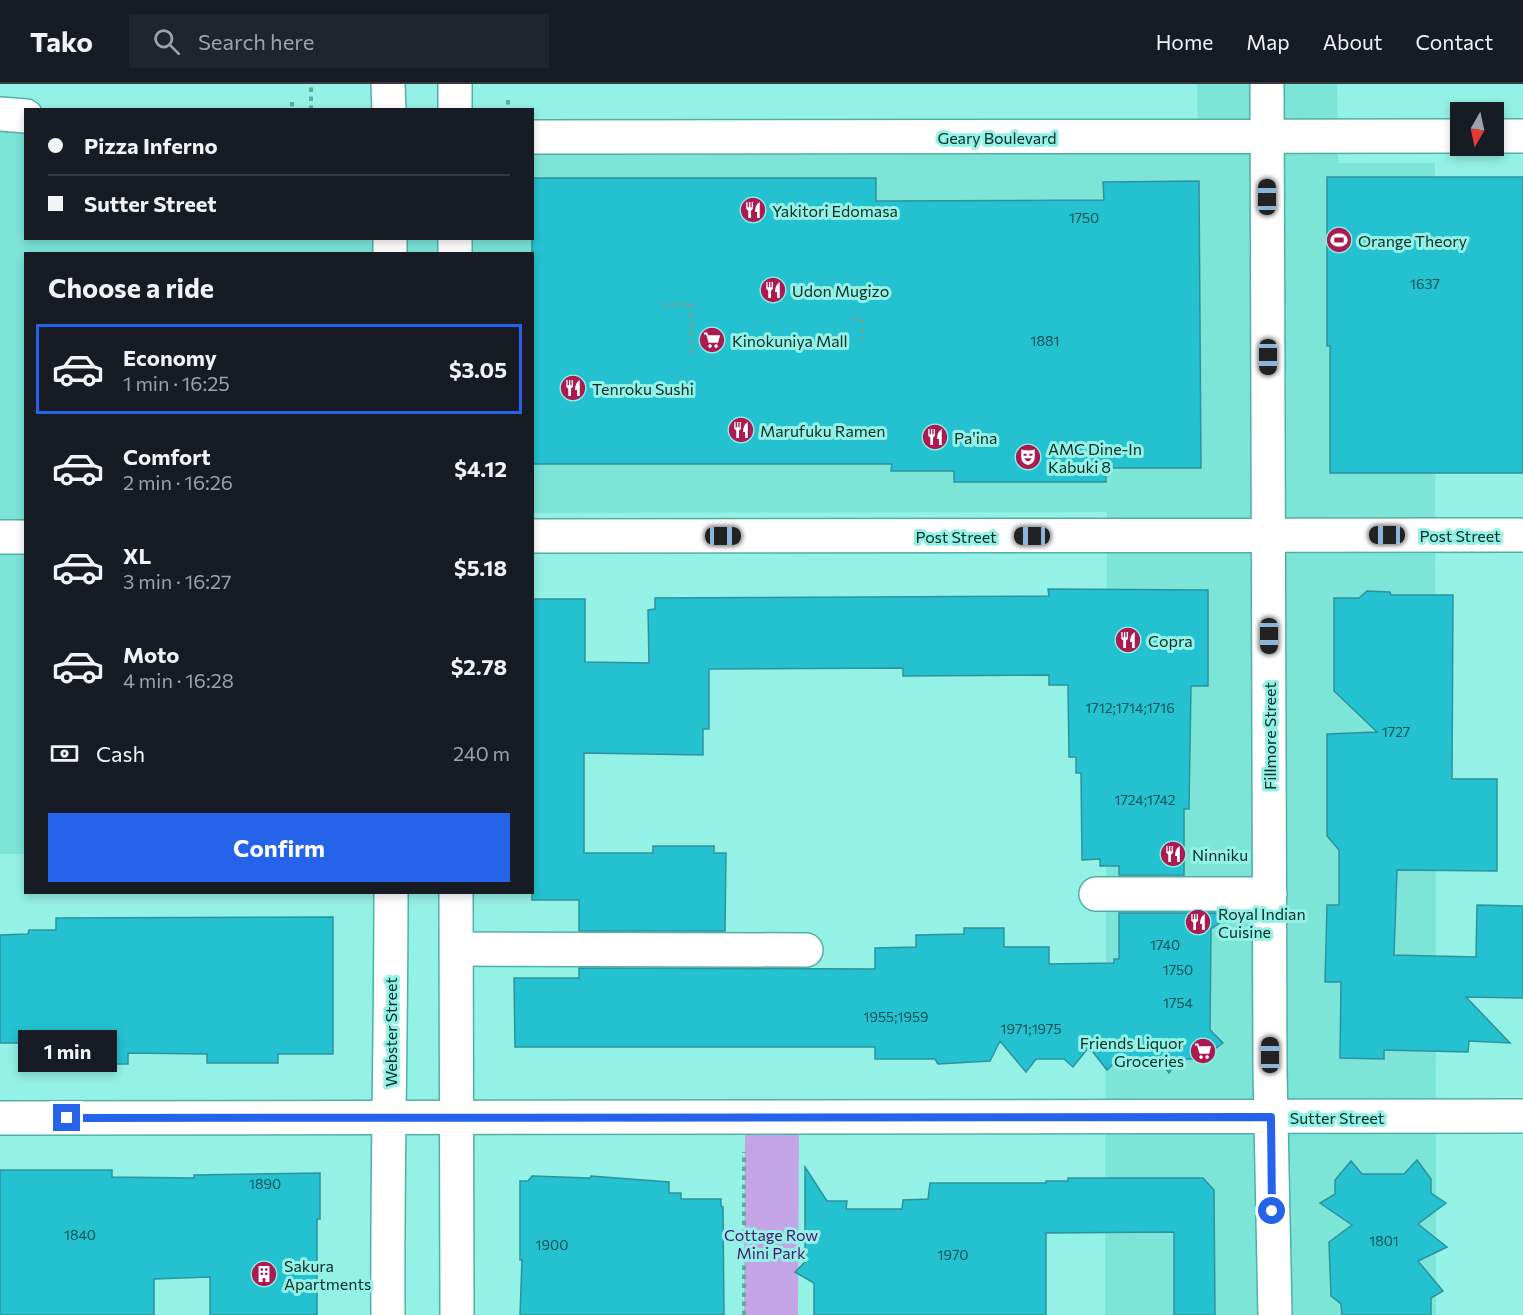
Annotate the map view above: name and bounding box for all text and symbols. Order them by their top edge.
search box [129,14,549,68]
text: Tako [30,24,93,58]
icon: search [150,25,183,58]
text: Search here [198,28,314,55]
text: Home [1156,29,1213,54]
text: Map [1246,29,1290,54]
text: About [1323,29,1382,54]
text: Contact [1415,29,1493,54]
north arrow [1450,102,1504,156]
map controls [1450,102,1504,156]
street label: Geary Boulevard [937,128,1057,147]
text: Pizza Inferno [84,132,218,159]
car [1258,179,1276,215]
text: Sutter Street [84,190,217,217]
restaurant icon: Yakitori Edomasa [738,195,768,225]
place label: Yakitori Edomasa [772,201,898,220]
house number: 1750 [1069,209,1099,226]
sports icon: Orange Theory [1324,225,1354,255]
place label: Orange Theory [1358,231,1467,250]
text: Choose a ride [48,271,214,304]
restaurant icon: Udon Mugizo [758,275,788,305]
house number: 1637 [1410,275,1440,292]
place label: Udon Mugizo [792,281,889,300]
supermarket icon: Kinokuniya Mall [697,325,727,355]
place label: Kinokuniya Mall [732,331,848,350]
house number: 1881 [1031,332,1059,349]
car [1259,339,1277,375]
icon: car [51,342,105,396]
text: Economy [123,344,217,371]
text: $3.05 [449,356,507,383]
text: 1 min · 16:25 [123,371,230,395]
restaurant icon: Tenroku Sushi [558,373,588,403]
place label: Tenroku Sushi [592,379,694,398]
restaurant icon: Marufuku Ramen [726,415,756,445]
place label: Marufuku Ramen [760,421,885,440]
restaurant icon: Pa'ina [920,422,950,452]
place label: Pa'ina [954,428,997,447]
place label: AMC Dine-In Kabuki 8 [1048,439,1142,476]
icon: car [51,441,105,495]
theatre icon: AMC Dine-In Kabuki 8 [1013,442,1043,472]
text: Comfort [123,443,211,470]
text: $4.12 [454,455,507,482]
text: 2 min · 16:26 [123,470,233,494]
car [1369,526,1405,544]
street label: Post Street [1419,526,1501,545]
car [705,527,741,545]
street label: Post Street [915,527,997,546]
car [1014,527,1050,545]
icon: car [51,540,105,594]
text: XL [123,542,151,569]
text: $5.18 [454,554,507,581]
text: 3 min · 16:27 [123,569,232,593]
car [1260,618,1278,654]
restaurant icon: Copra [1113,625,1143,655]
place label: Copra [1148,631,1193,650]
icon: car [51,639,105,693]
text: Moto [123,641,179,668]
text: $2.78 [451,653,507,680]
text: 4 min · 16:28 [123,668,234,692]
street label: Fillmore Street [1260,682,1279,790]
house number: 1712;1714;1716 [1085,699,1175,716]
house number: 1727 [1382,723,1410,740]
icon: cash [48,737,81,770]
text: Cash [96,740,145,767]
text: 240 m [453,741,510,765]
house number: 1724;1742 [1114,791,1176,808]
button: Confirm [48,813,510,882]
restaurant icon: Ninniku [1158,839,1188,869]
place label: Ninniku [1192,845,1248,864]
place label: Royal Indian Cuisine [1218,904,1306,941]
restaurant icon: Royal Indian Cuisine [1183,907,1213,937]
house number: 1740 [1150,936,1180,953]
house number: 1750 [1163,961,1193,978]
street label: Webster Street [381,977,400,1087]
house number: 1754 [1163,994,1193,1011]
house number: 1955;1959 [864,1008,928,1025]
house number: 1971;1975 [1001,1020,1061,1037]
callout: 1 min [17,1031,116,1073]
place label: Friends Liquor Groceries [1080,1033,1185,1070]
supermarket icon: Friends Liquor Groceries [1188,1036,1218,1066]
car [1261,1037,1279,1073]
text: 1 min [44,1039,91,1063]
route end [53,1104,80,1131]
street label: Sutter Street [1290,1108,1385,1127]
house number: 1890 [249,1175,281,1192]
route start [1258,1197,1285,1224]
park label: Cottage Row Mini Park [724,1225,818,1262]
house number: 1840 [64,1226,96,1243]
house number: 1801 [1369,1232,1399,1249]
house number: 1900 [536,1236,568,1253]
house number: 1970 [938,1246,968,1263]
place label: Sakura Apartments [284,1256,371,1293]
building icon: Sakura Apartments [249,1259,279,1289]

